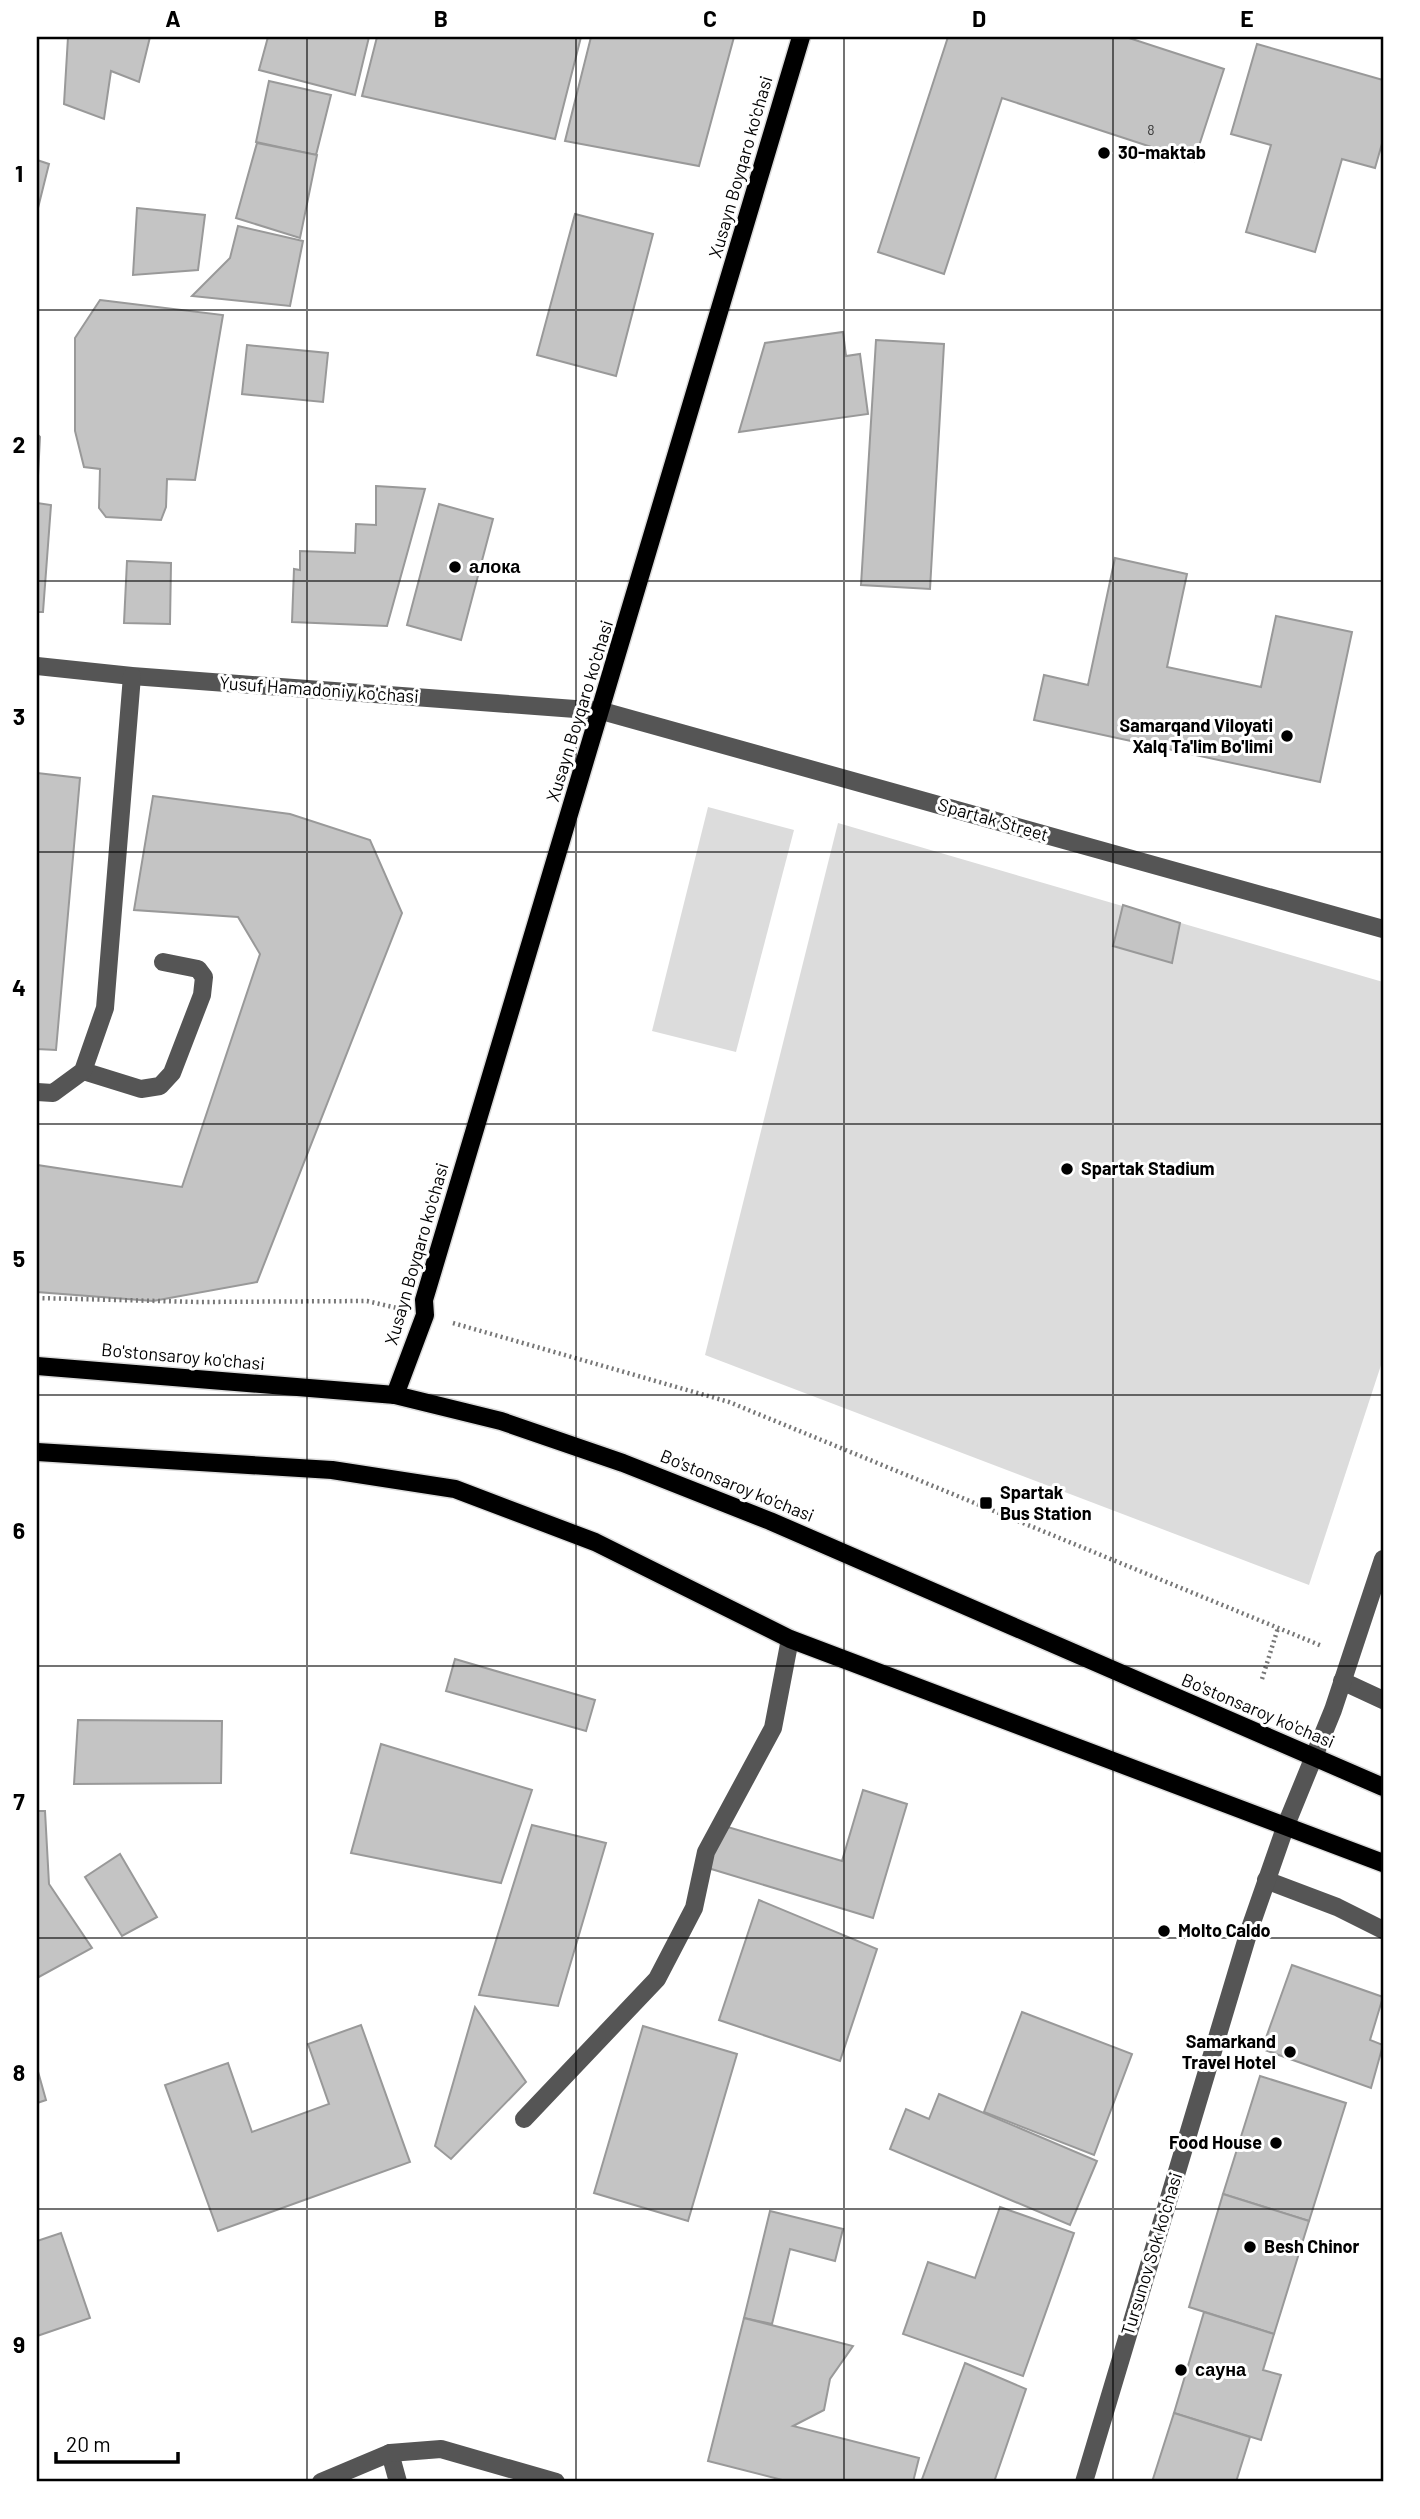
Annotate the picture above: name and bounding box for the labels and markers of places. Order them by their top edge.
place label: 30-maktab [1118,141,1206,163]
marker: 30-maktab [1096,145,1112,161]
place label: алока [469,555,521,577]
marker: алока [447,559,463,575]
place label: Samarqand Viloyati Xalq Ta'lim Bo'limi [1120,714,1273,757]
marker: Samarqand Viloyati Xalq Ta'lim Bo'limi [1279,728,1295,744]
place label: Spartak Stadium [1081,1157,1215,1179]
marker: Spartak Stadium [1059,1161,1075,1177]
place label: Spartak Bus Station [1000,1481,1092,1524]
marker: Spartak Bus Station [978,1495,994,1511]
place label: Molto Caldo [1178,1919,1271,1941]
marker: Molto Caldo [1156,1923,1172,1939]
place label: Samarkand Travel Hotel [1182,2030,1276,2073]
marker: Samarkand Travel Hotel [1282,2044,1298,2060]
place label: Food House [1169,2131,1262,2153]
marker: Food House [1268,2135,1284,2151]
place label: Besh Chinor [1264,2235,1360,2257]
marker: Besh Chinor [1242,2239,1258,2255]
place label: сауна [1195,2358,1247,2380]
marker: сауна [1173,2362,1189,2378]

